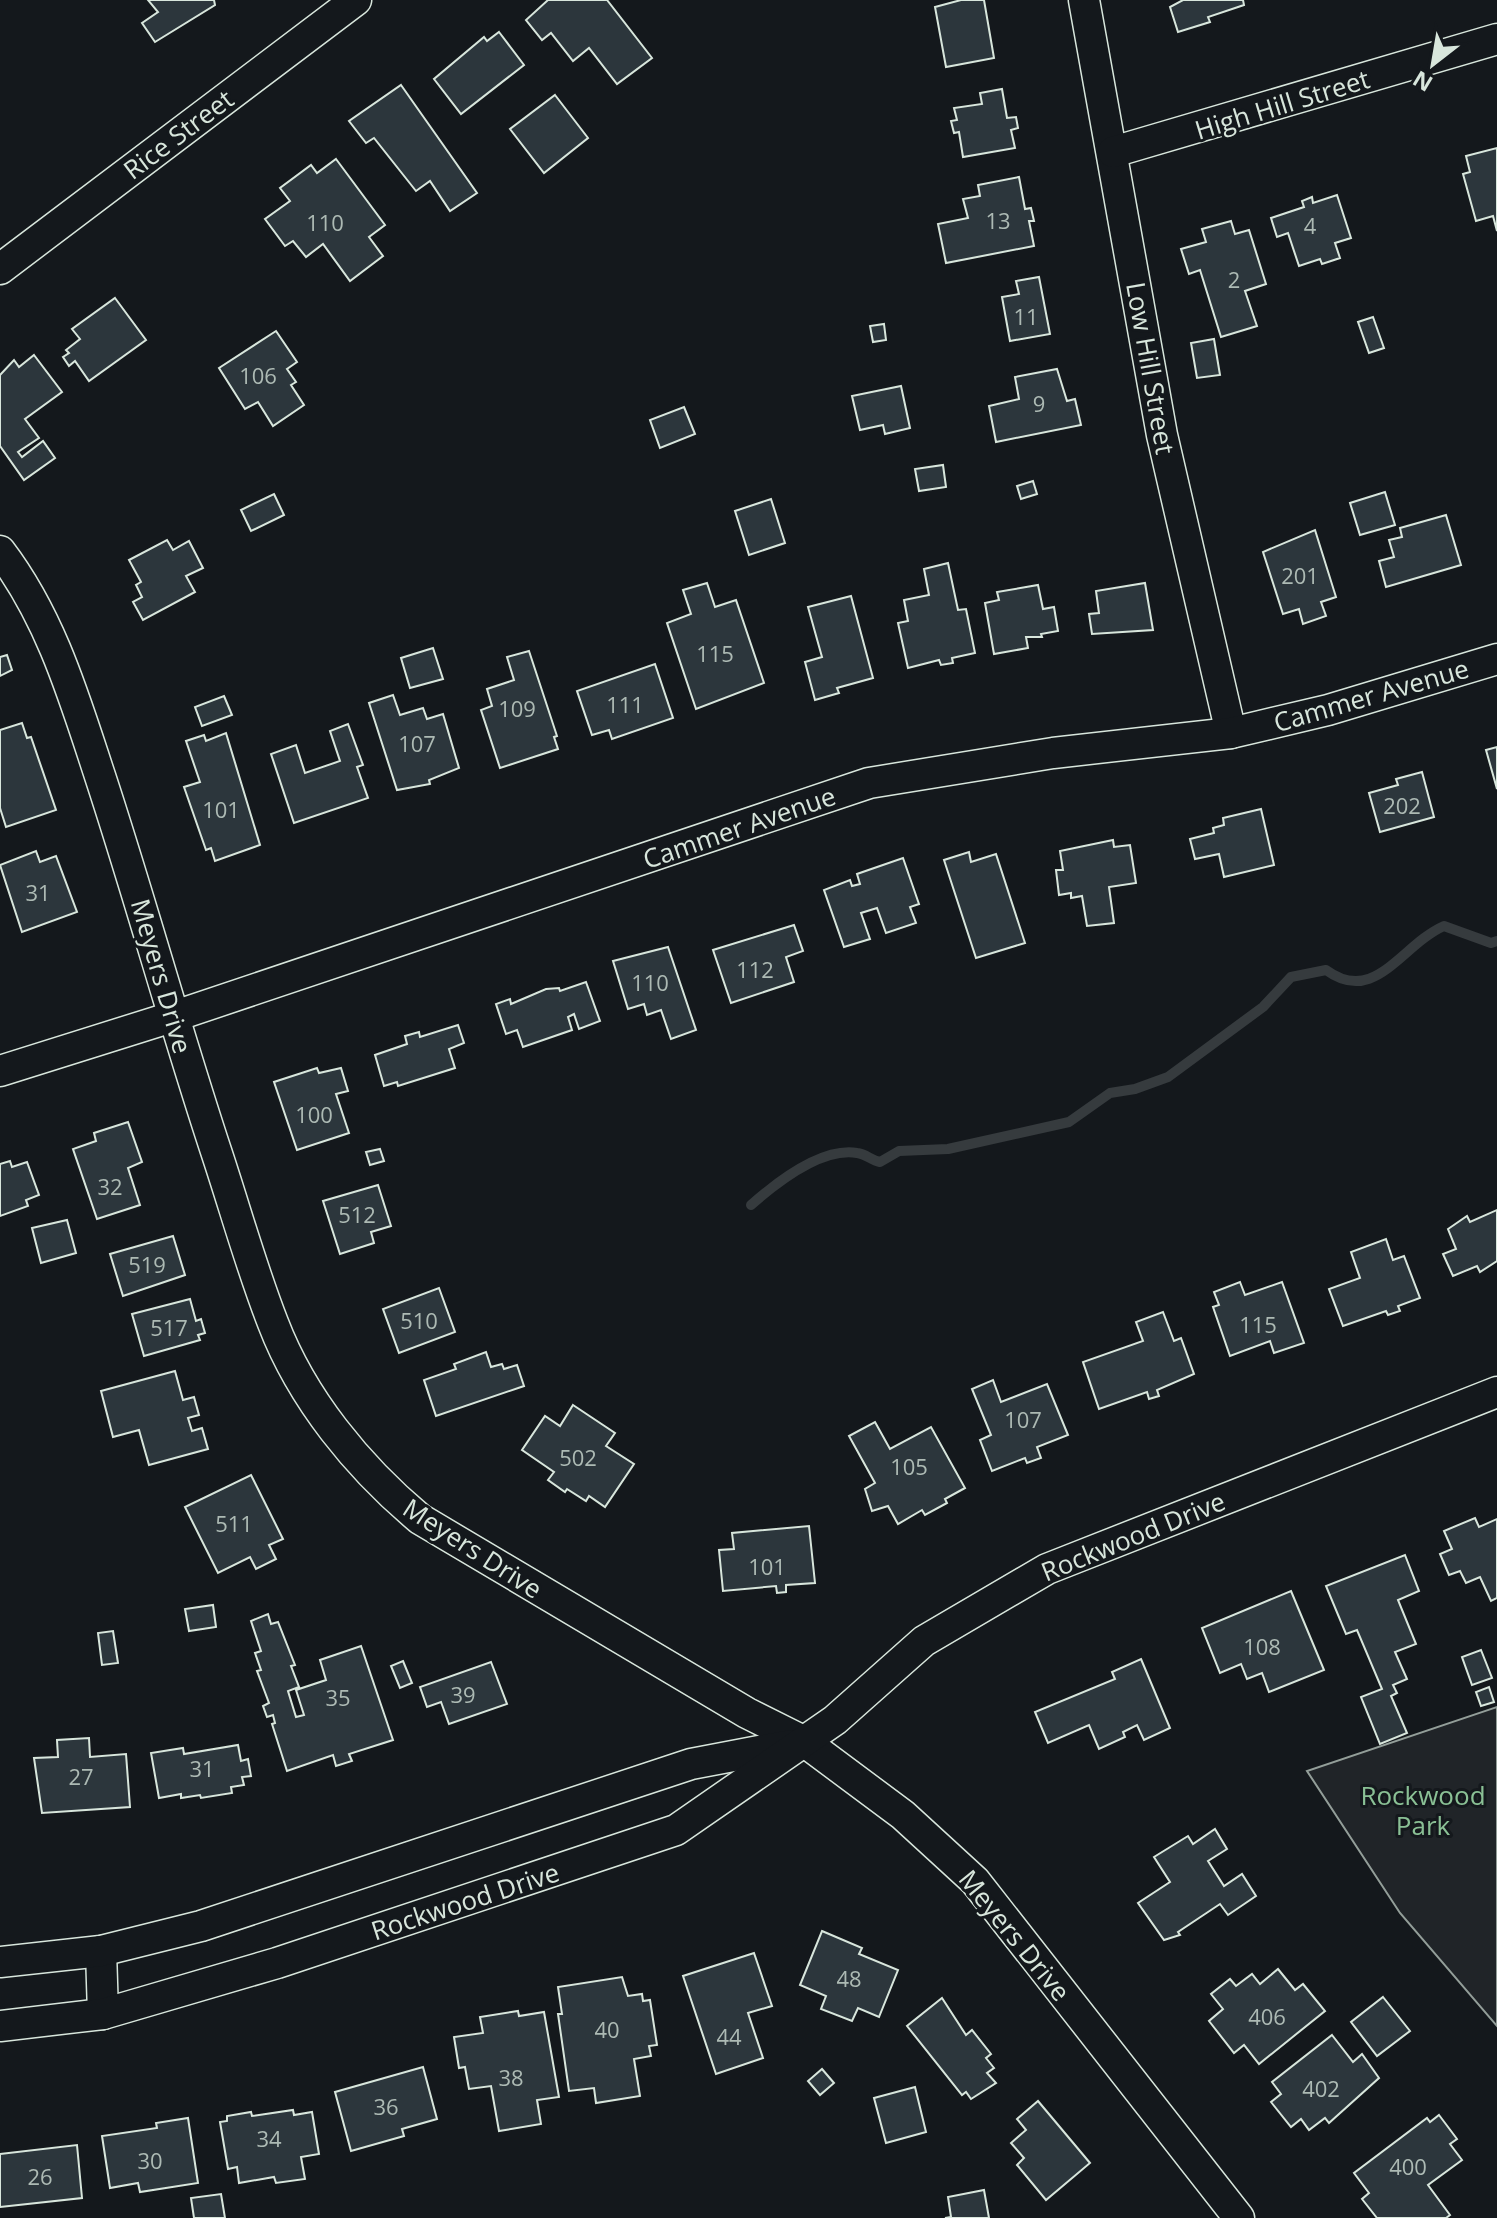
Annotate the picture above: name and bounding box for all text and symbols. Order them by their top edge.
north arrow [1393,24,1473,104]
street label: High Hill Street [1190,60,1374,148]
text: N [1407,65,1438,99]
street label: Rice Street [116,81,240,187]
house number: 13 [985,205,1011,235]
house number: 110 [306,207,344,237]
house number: 4 [1304,210,1317,240]
house number: 2 [1228,264,1240,294]
street label: Low Hill Street [1118,279,1184,457]
house number: 11 [1013,301,1039,331]
house number: 106 [239,360,277,390]
house number: 9 [1033,388,1045,418]
house number: 201 [1281,560,1319,590]
house number: 115 [696,638,734,668]
street label: Cammer Avenue [1269,650,1473,740]
house number: 111 [606,689,644,719]
house number: 109 [498,693,536,723]
house number: 107 [398,728,436,758]
street label: Cammer Avenue [638,777,840,877]
house number: 202 [1383,790,1421,820]
house number: 101 [202,794,240,824]
house number: 31 [25,877,51,907]
street label: Meyers Drive [123,895,201,1057]
house number: 112 [736,954,774,984]
house number: 110 [631,967,669,997]
house number: 100 [295,1099,333,1129]
house number: 32 [97,1171,123,1201]
house number: 512 [338,1199,376,1229]
house number: 519 [128,1249,166,1279]
house number: 510 [400,1305,438,1335]
house number: 115 [1239,1309,1277,1339]
house number: 517 [150,1312,188,1342]
house number: 107 [1004,1404,1042,1434]
house number: 502 [559,1442,597,1472]
house number: 105 [890,1451,928,1481]
street label: Rockwood Drive [1036,1483,1230,1589]
street label: Meyers Drive [397,1490,549,1606]
house number: 511 [215,1508,253,1538]
house number: 101 [748,1551,786,1581]
house number: 108 [1243,1631,1281,1661]
house number: 39 [450,1679,476,1709]
house number: 35 [325,1682,351,1712]
house number: 31 [189,1753,215,1783]
house number: 27 [68,1761,94,1791]
park label: Rockwood Park [1360,1777,1486,1843]
street label: Rockwood Drive [366,1854,564,1948]
street label: Meyers Drive [951,1862,1079,2008]
house number: 48 [836,1963,862,1993]
house number: 406 [1248,2001,1286,2031]
house number: 40 [594,2014,620,2044]
house number: 44 [716,2021,742,2051]
house number: 38 [498,2062,524,2092]
house number: 402 [1302,2073,1340,2103]
house number: 36 [373,2091,399,2121]
house number: 34 [256,2123,282,2153]
house number: 30 [137,2145,163,2175]
house number: 400 [1389,2151,1427,2181]
house number: 26 [27,2161,53,2191]

